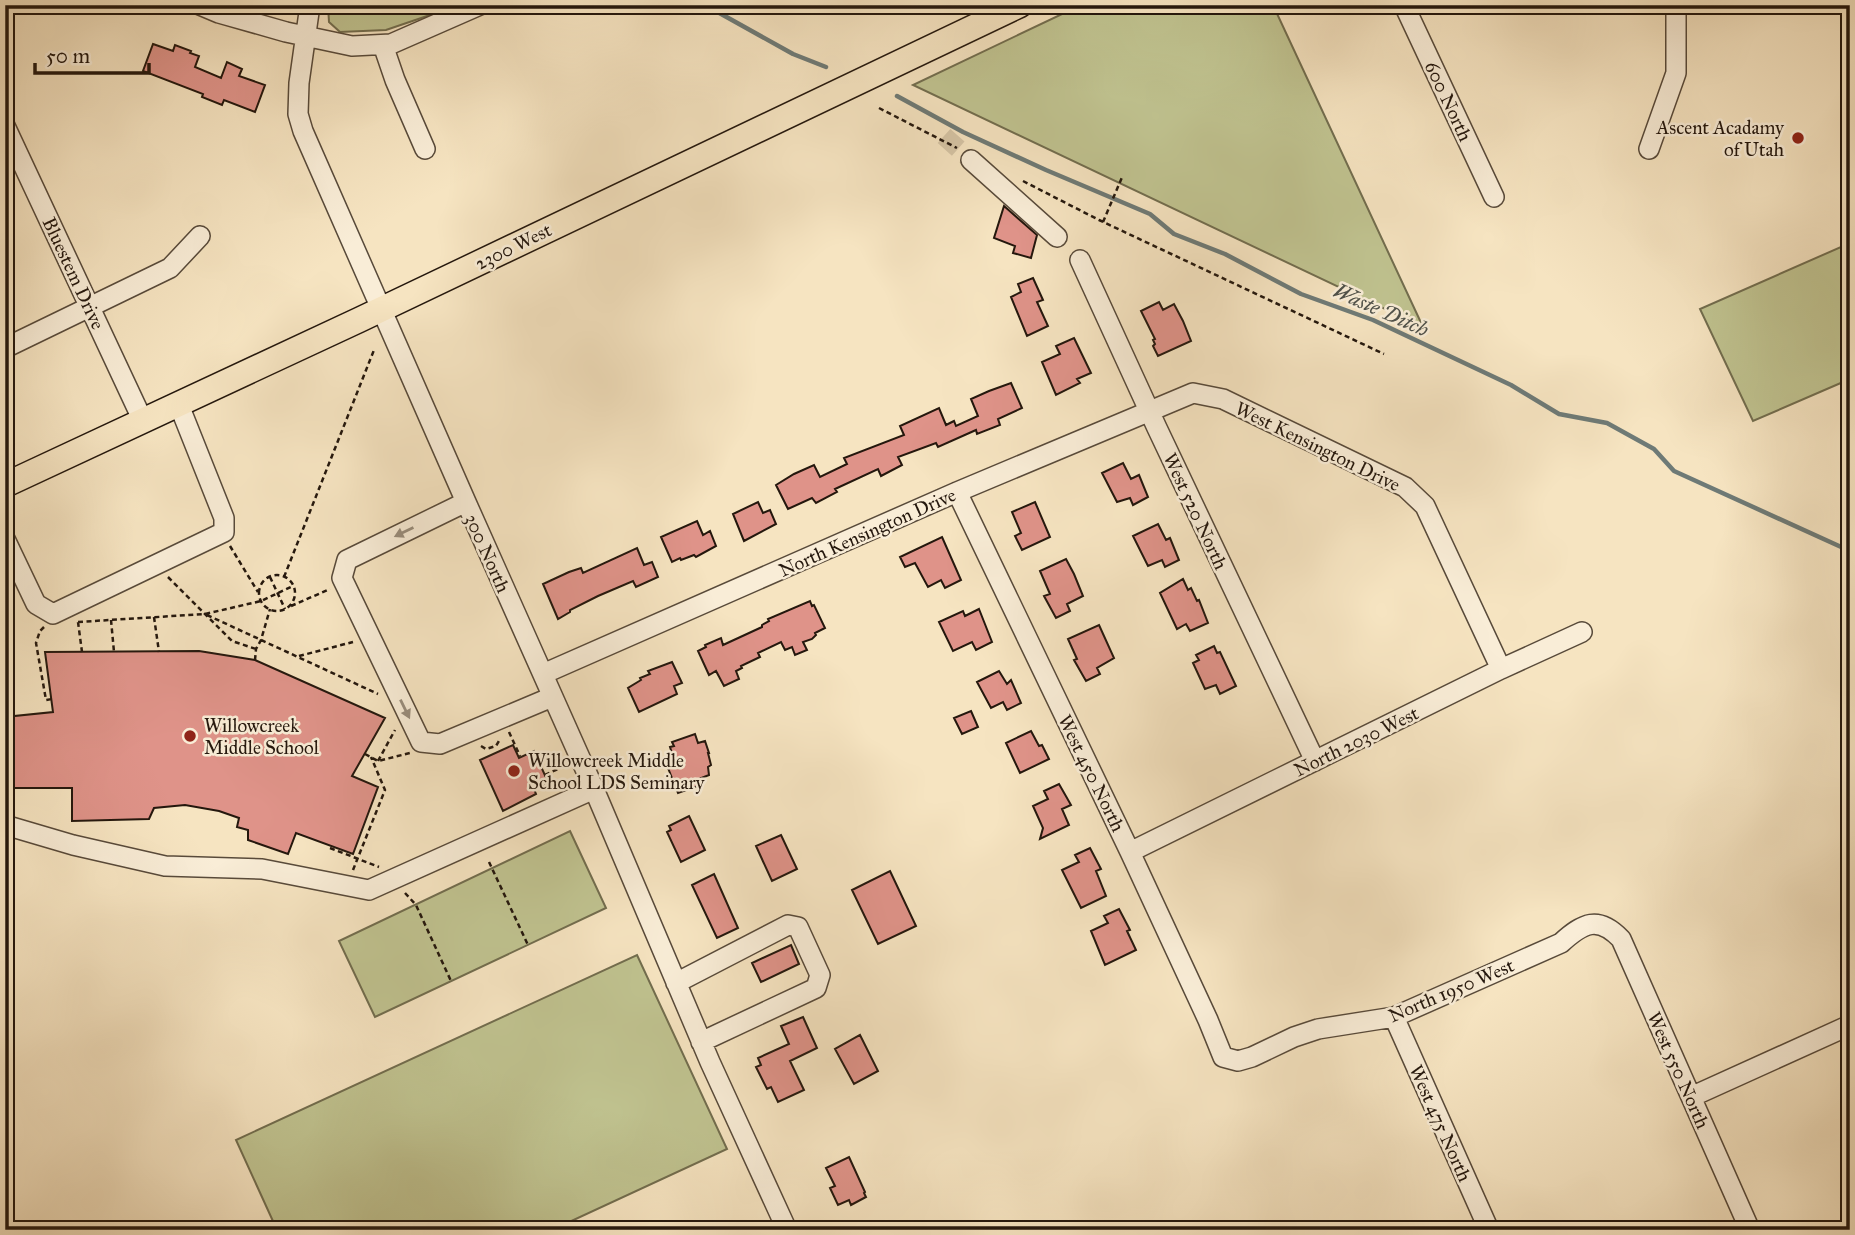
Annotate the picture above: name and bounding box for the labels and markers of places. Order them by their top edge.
place label: Ascent Acadamy of Utah [1656,116,1785,161]
marker: Ascent Acadamy of Utah [1790,130,1806,146]
place label: Willowcreek Middle School [204,714,320,759]
marker: Willowcreek Middle School [182,728,198,744]
place label: Willowcreek Middle School LDS Seminary [528,749,706,794]
marker: Willowcreek Middle School LDS Seminary [506,763,522,779]

